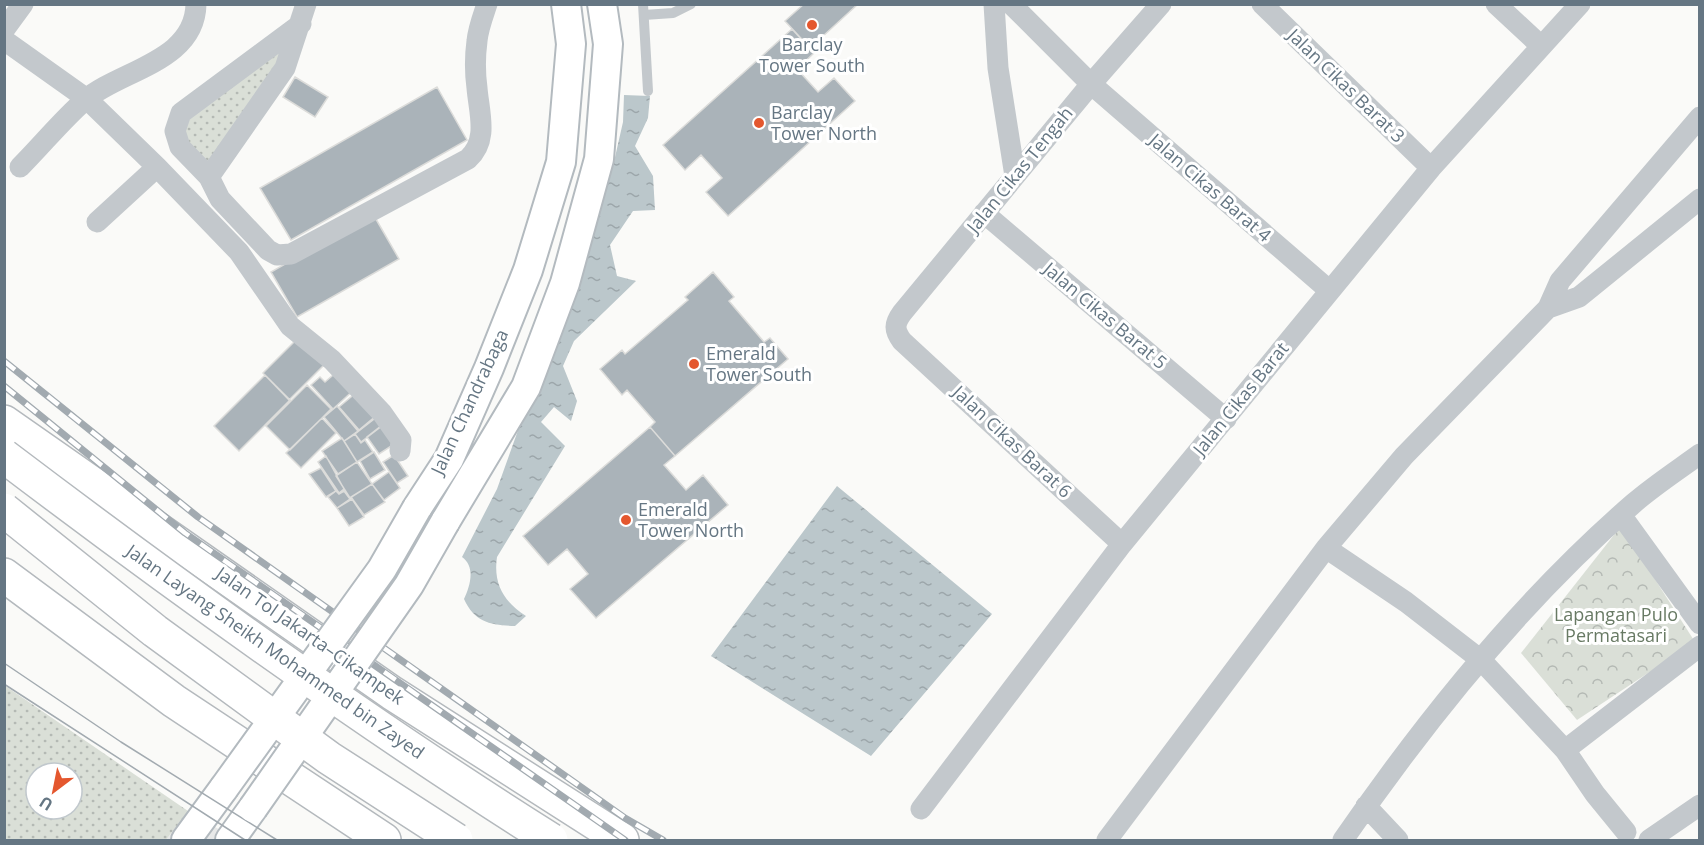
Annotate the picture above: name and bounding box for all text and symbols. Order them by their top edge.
marker: Barclay Tower South [805,18,819,32]
street label: Jalan Cikas Barat 3 [1282,22,1410,147]
place label: Barclay Tower South [759,32,865,77]
place label: Barclay Tower North [771,100,877,145]
street label: Jalan Cikas Tengah [960,101,1078,239]
marker: Barclay Tower North [752,116,766,130]
street label: Jalan Cikas Barat 4 [1143,126,1277,247]
street label: Jalan Cikas Barat 5 [1037,255,1172,374]
street label: Jalan Chandrabaga [424,325,513,480]
street label: Jalan Cikas Barat [1186,337,1293,462]
place label: Emerald Tower South [706,341,812,386]
marker: Emerald Tower South [687,357,701,371]
street label: Jalan Cikas Barat 6 [947,379,1077,503]
place label: Emerald Tower North [638,497,744,542]
marker: Emerald Tower North [619,513,633,527]
street label: Jalan Layang Sheikh Mohammed bin Zayed [120,537,429,764]
street label: Jalan Tol Jakarta–Cikampek [210,560,410,710]
park label: Lapangan Pulo Permatasari [1554,602,1678,647]
north arrow [24,761,84,821]
text: U [35,791,57,816]

